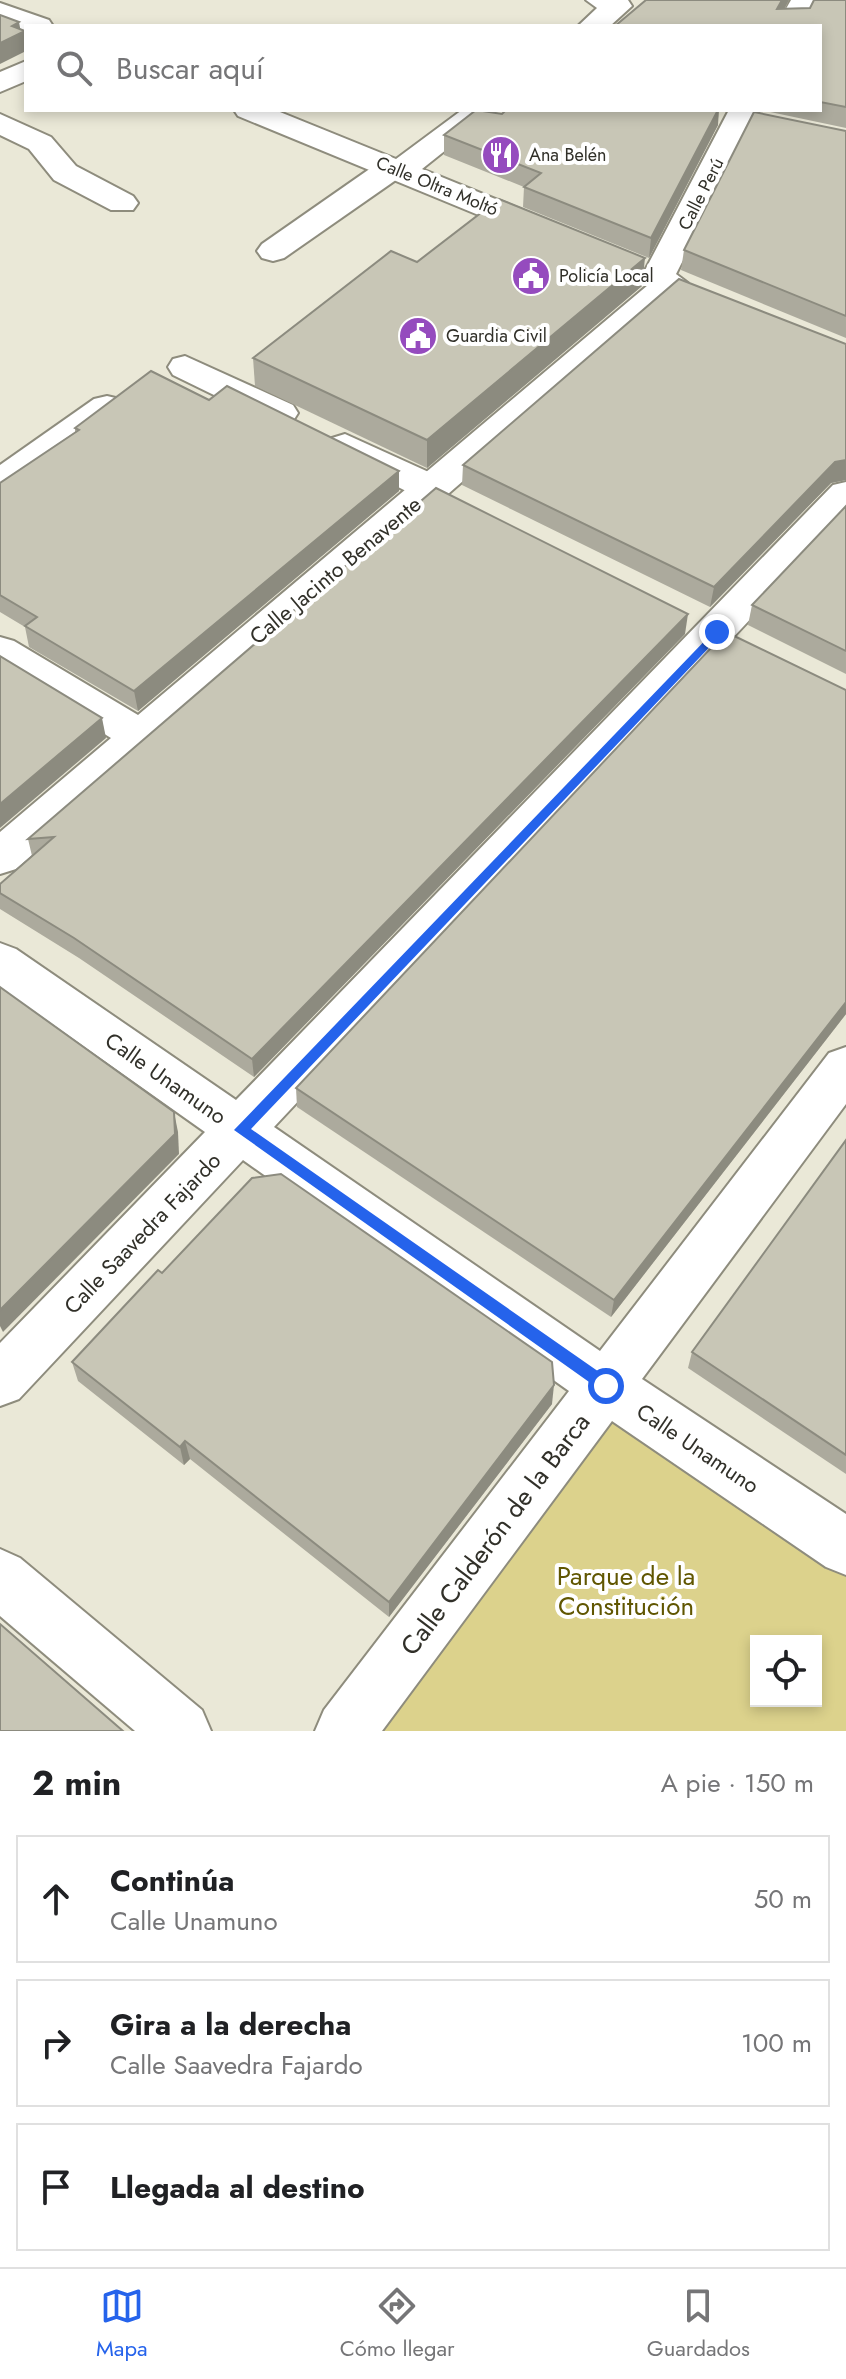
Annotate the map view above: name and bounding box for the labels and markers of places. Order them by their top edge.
restaurant icon: Ana Belén [480,134,522,176]
place label: Ana Belén [529,142,607,168]
public building icon: Policía Local [510,255,552,297]
place label: Policía Local [559,263,654,289]
public building icon: Guardia Civil [397,315,439,357]
place label: Guardia Civil [446,323,547,349]

